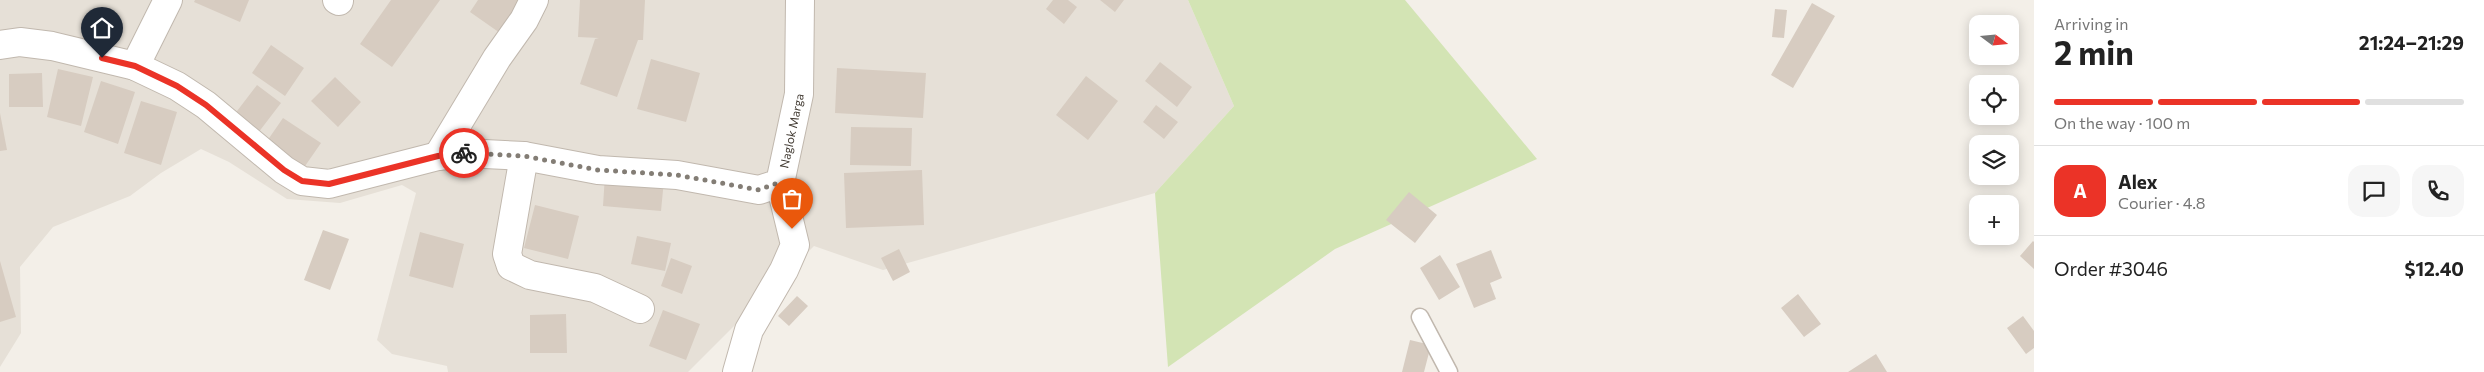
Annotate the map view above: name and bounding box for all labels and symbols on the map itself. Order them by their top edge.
pin [81,7,123,58]
north arrow [1969,15,2019,65]
street label: Naglok Marga [776,92,806,169]
courier [439,128,489,178]
pin [771,178,813,229]

